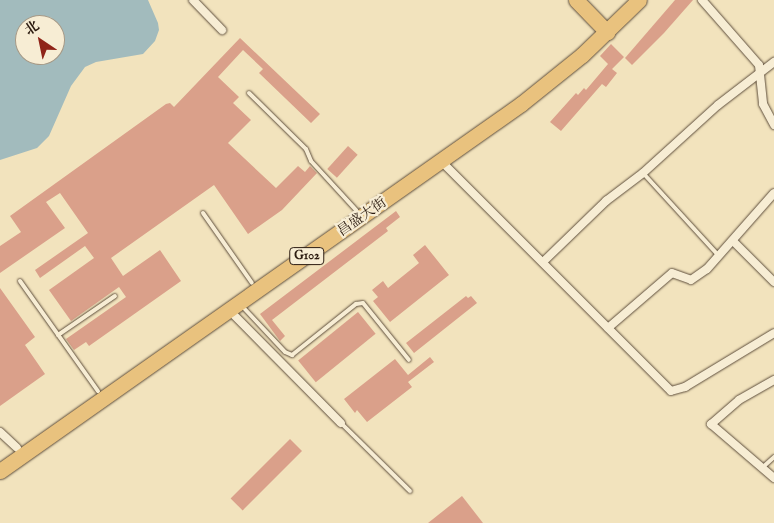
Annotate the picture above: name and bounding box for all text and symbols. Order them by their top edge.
north arrow [15,15,65,65]
text: 北 [21,17,43,40]
street label: 昌盛大街 [334,194,390,240]
road number: G102 [288,247,326,266]

